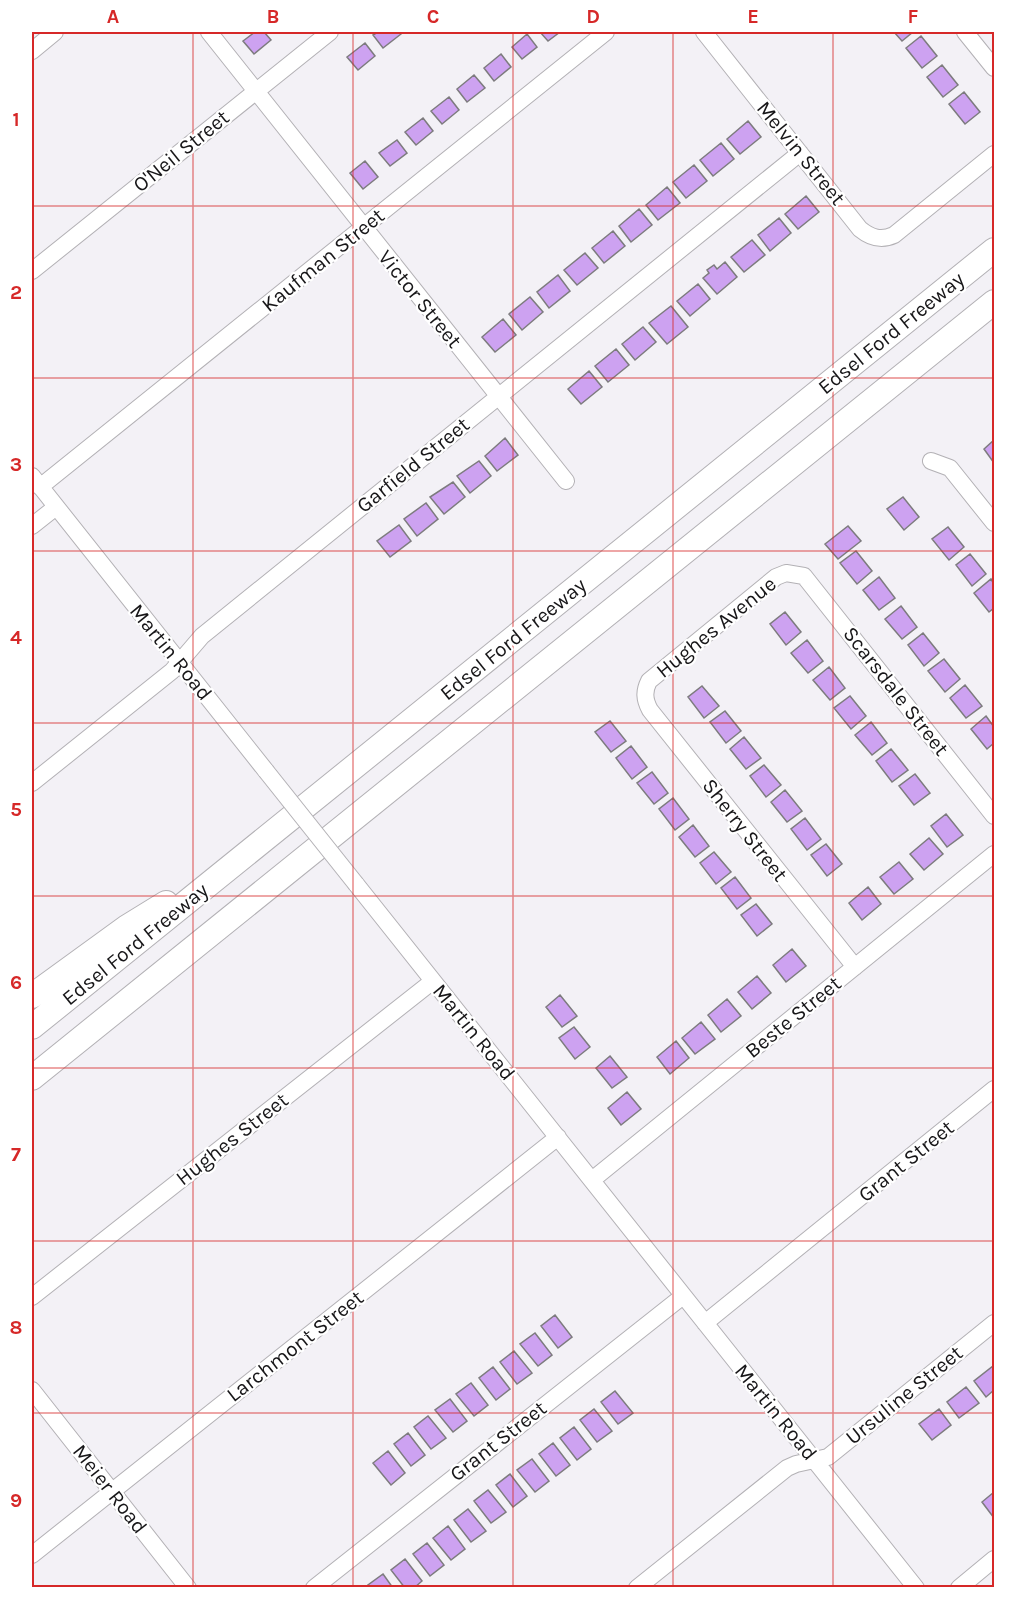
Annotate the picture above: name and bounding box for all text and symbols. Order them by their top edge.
text: A [107,5,120,28]
text: B [267,5,279,28]
text: C [427,5,439,28]
text: D [586,5,600,28]
text: E [747,5,759,28]
text: F [908,5,919,28]
street label: Melvin Street [752,96,850,210]
street label: O'Neil Street [128,105,234,197]
text: 1 [12,108,20,131]
street label: Kaufman Street [257,203,389,317]
street label: Victor Street [373,245,467,353]
street label: Edsel Ford Freeway [813,267,969,399]
text: 2 [10,281,22,304]
street label: Garfield Street [352,412,474,518]
text: 3 [10,453,22,476]
street label: Hughes Avenue [651,571,781,683]
street label: Edsel Ford Freeway [435,573,591,705]
street label: Martin Road [125,599,217,705]
street label: Scarsdale Street [838,622,954,760]
text: 4 [10,626,22,649]
street label: Sherry Street [697,774,793,886]
text: 5 [10,798,22,821]
street label: Edsel Ford Freeway [57,878,213,1010]
text: 6 [10,971,22,994]
street label: Beste Street [740,971,846,1063]
street label: Martin Road [428,979,520,1085]
street label: Hughes Street [171,1088,293,1190]
street label: Grant Street [853,1115,959,1207]
text: 7 [11,1143,21,1166]
street label: Larchmont Street [222,1285,368,1407]
text: 8 [10,1316,22,1339]
street label: Ursuline Street [841,1341,967,1449]
street label: Martin Road [730,1359,822,1465]
street label: Grant Street [445,1396,551,1486]
street label: Meier Road [68,1440,152,1538]
text: 9 [10,1489,22,1512]

